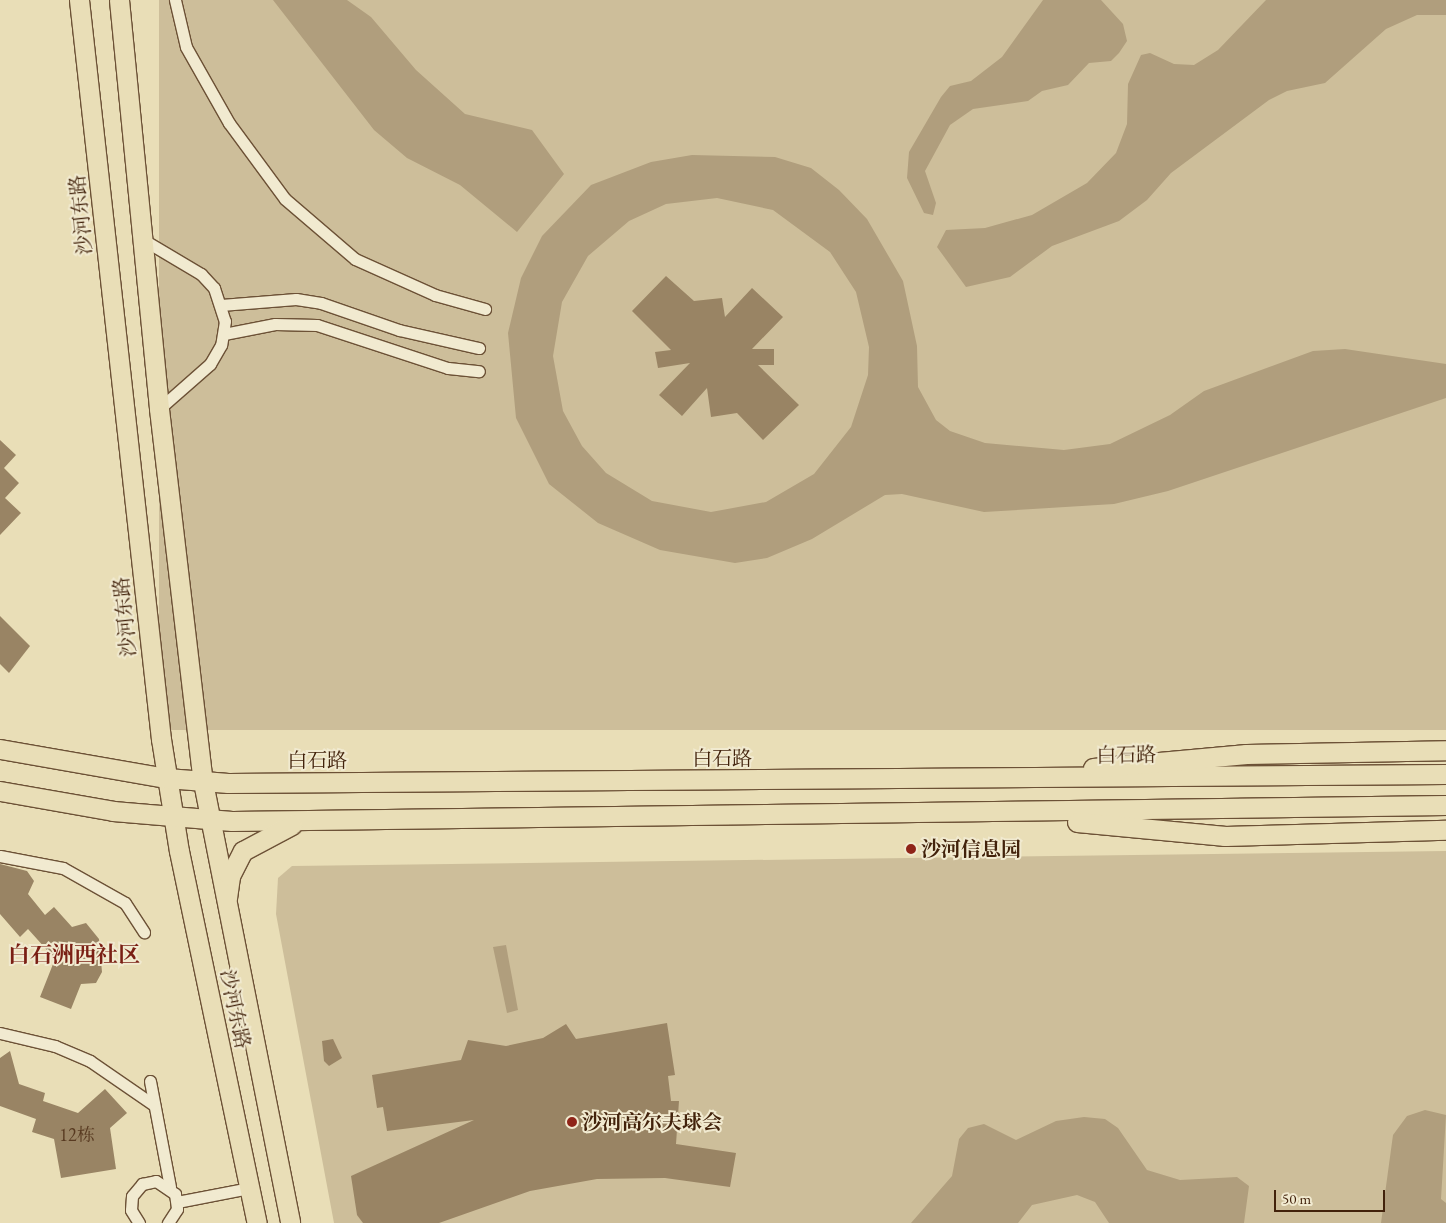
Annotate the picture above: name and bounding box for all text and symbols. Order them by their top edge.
street label: 沙河东路 [65,174,97,256]
street label: 沙河东路 [109,576,141,658]
street label: 白石路 [1096,742,1156,768]
street label: 白石路 [692,746,752,770]
street label: 白石路 [287,748,347,772]
place label: 沙河信息园 [921,837,1021,861]
marker: 沙河信息园 [905,843,917,855]
district label: 白石洲西社区 [8,942,140,968]
street label: 沙河东路 [215,967,255,1051]
place label: 沙河高尔夫球会 [582,1110,722,1134]
marker: 沙河高尔夫球会 [566,1116,578,1128]
house number: 12栋 [59,1124,95,1146]
scale bar [1276,1180,1387,1212]
text: 50 m [1282,1189,1311,1208]

